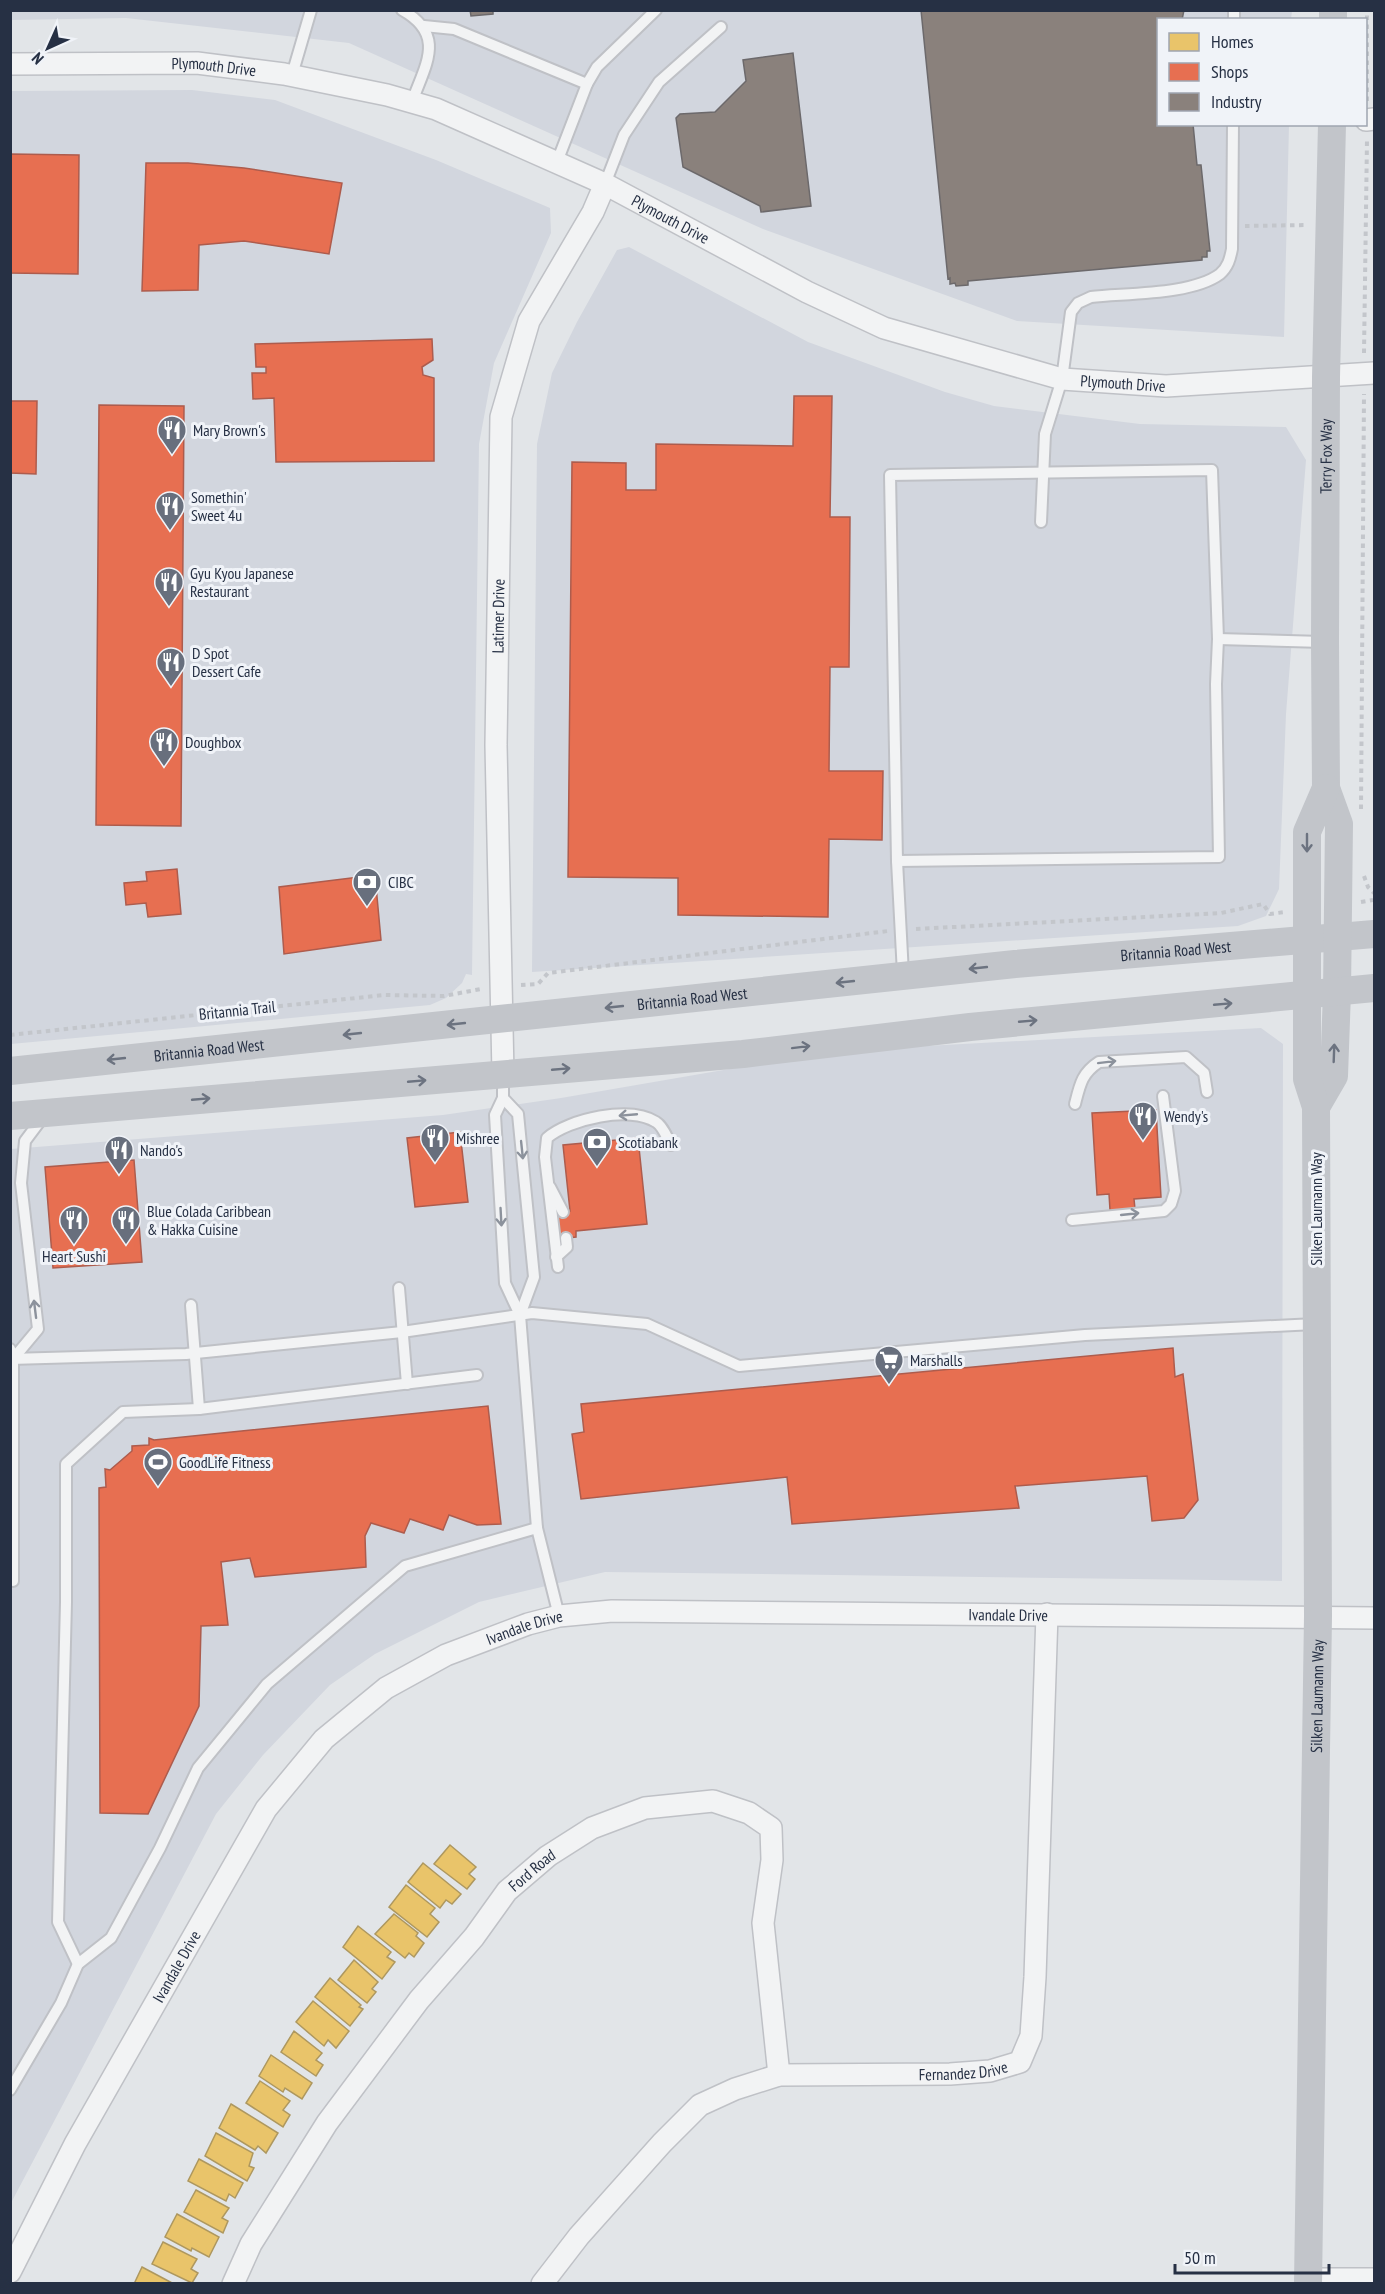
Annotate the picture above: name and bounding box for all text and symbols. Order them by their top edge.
north arrow [18,18,78,78]
legend [1157,18,1367,126]
text: Homes [1211,30,1254,53]
text: N [27,48,48,69]
street label: Plymouth Drive [171,53,257,80]
text: Shops [1211,60,1248,83]
text: Industry [1211,90,1262,113]
street label: Plymouth Drive [628,190,713,248]
street label: Plymouth Drive [1080,370,1166,396]
restaurant icon: Mary Brown's [156,414,188,456]
street label: Terry Fox Way [1316,419,1336,494]
place label: Mary Brown's [193,420,266,440]
place label: Somethin' Sweet 4u [191,487,247,525]
restaurant icon: Somethin' Sweet 4u [154,490,186,532]
place label: Gyu Kyou Japanese Restaurant [190,563,294,601]
restaurant icon: Gyu Kyou Japanese Restaurant [153,566,185,608]
street label: Latimer Drive [487,579,509,654]
place label: D Spot Dessert Cafe [192,643,261,681]
restaurant icon: D Spot Dessert Cafe [155,646,187,688]
restaurant icon: Doughbox [148,726,180,768]
place label: Doughbox [185,732,242,752]
one-way arrow [1301,832,1313,852]
bank icon: CIBC [351,866,383,908]
place label: CIBC [388,872,414,892]
street label: Britannia Road West [1120,936,1232,965]
one-way arrow [968,963,988,974]
one-way arrow [836,977,856,988]
street label: Britannia Road West [636,983,749,1014]
street label: Britannia Trail [198,996,277,1024]
one-way arrow [1212,998,1232,1009]
one-way arrow [604,1002,624,1013]
one-way arrow [1018,1016,1038,1027]
one-way arrow [446,1019,466,1030]
one-way arrow [342,1029,362,1040]
street label: Britannia Road West [153,1034,266,1066]
one-way arrow [790,1041,810,1052]
one-way arrow [1329,1044,1340,1064]
one-way arrow [107,1054,126,1065]
one-way arrow [1097,1057,1117,1068]
one-way arrow [551,1063,571,1074]
one-way arrow [406,1075,426,1086]
one-way arrow [191,1093,211,1104]
restaurant icon: Wendy's [1127,1100,1159,1142]
place label: Wendy's [1164,1106,1208,1126]
one-way arrow [618,1110,638,1121]
restaurant icon: Mishree [419,1122,451,1164]
bank icon: Scotiabank [581,1126,613,1168]
place label: Mishree [456,1128,500,1148]
place label: Scotiabank [618,1132,679,1152]
restaurant icon: Nando's [103,1134,135,1176]
place label: Nando's [140,1140,183,1160]
one-way arrow [517,1140,528,1160]
street label: Silken Laumann Way [1306,1152,1326,1266]
place label: Blue Colada Caribbean & Hakka Cuisine [147,1201,271,1239]
restaurant icon: Heart Sushi [58,1204,90,1246]
restaurant icon: Blue Colada Caribbean & Hakka Cuisine [110,1204,142,1246]
one-way arrow [496,1207,507,1227]
one-way arrow [1120,1208,1140,1219]
place label: Heart Sushi [42,1246,106,1266]
one-way arrow [30,1300,41,1320]
supermarket icon: Marshalls [873,1344,905,1386]
place label: Marshalls [910,1350,963,1370]
sports icon: GoodLife Fitness [142,1446,174,1488]
place label: GoodLife Fitness [179,1452,271,1472]
street label: Ivandale Drive [968,1604,1048,1625]
street label: Ivandale Drive [483,1605,565,1649]
street label: Silken Laumann Way [1306,1639,1328,1753]
street label: Ford Road [504,1844,559,1896]
street label: Ivandale Drive [148,1927,205,2006]
street label: Fernandez Drive [919,2056,1010,2084]
scale bar [1175,2237,1330,2275]
text: 50 m [1184,2246,1216,2269]

